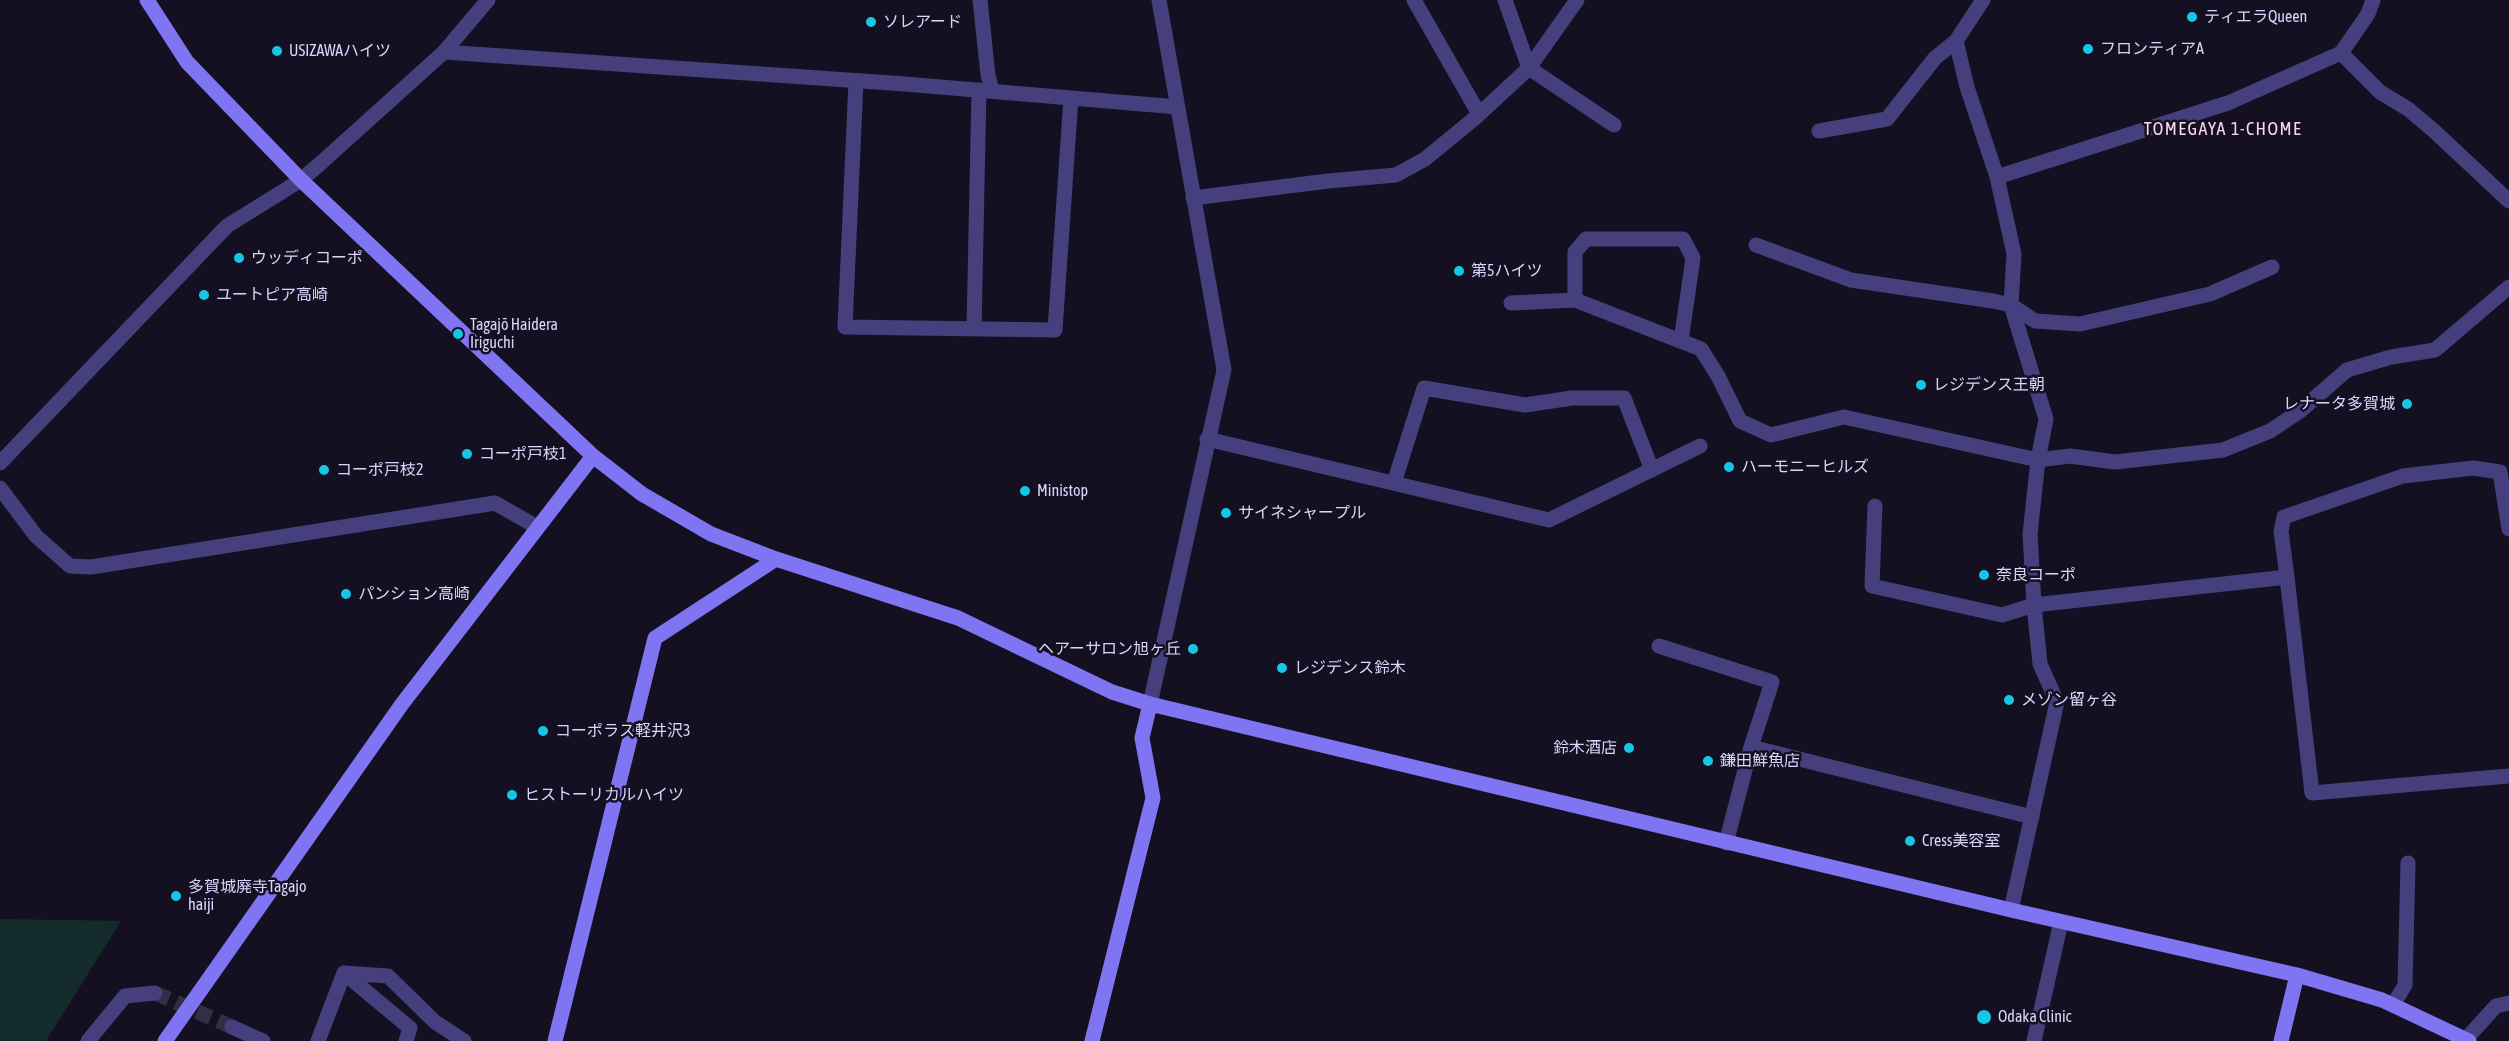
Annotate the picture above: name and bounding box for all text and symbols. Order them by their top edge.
place label: ティエラQueen [2204,7,2307,27]
marker: ティエラQueen [2185,10,2199,24]
place label: ソレアード [883,12,962,32]
marker: ソレアード [864,15,878,29]
place label: フロンティアA [2100,39,2204,59]
place label: USIZAWAハイツ [289,41,391,61]
marker: フロンティアA [2081,42,2095,56]
marker: USIZAWAハイツ [270,44,284,58]
district label: TOMEGAYA 1-CHOME [2144,118,2302,140]
place label: ウッディコーポ [251,248,363,268]
marker: ウッディコーポ [232,251,246,265]
place label: 第5ハイツ [1471,261,1543,281]
marker: 第5ハイツ [1452,264,1466,278]
place label: ユートピア高崎 [216,285,328,305]
marker: ユートピア高崎 [197,288,211,302]
place label: Tagajō Haidera Iriguchi [470,315,558,353]
marker: Tagajō Haidera Iriguchi [451,327,465,341]
place label: レジデンス王朝 [1933,375,2045,395]
marker: レジデンス王朝 [1914,378,1928,392]
place label: レナータ多賀城 [2283,394,2395,414]
marker: レナータ多賀城 [2400,397,2414,411]
place label: コーポ戸枝1 [479,444,567,464]
marker: コーポ戸枝1 [460,447,474,461]
place label: ハーモニーヒルズ [1741,457,1869,477]
place label: コーポ戸枝2 [336,460,424,480]
marker: ハーモニーヒルズ [1722,460,1736,474]
marker: コーポ戸枝2 [317,463,331,477]
place label: Ministop [1037,481,1088,501]
marker: Ministop [1018,484,1032,498]
place label: サイネシャープル [1238,503,1366,523]
marker: サイネシャープル [1219,506,1233,520]
place label: 奈良コーポ [1996,565,2076,585]
marker: 奈良コーポ [1977,568,1991,582]
place label: パンション高崎 [358,584,470,604]
marker: パンション高崎 [339,587,353,601]
place label: ヘアーサロン旭ヶ丘 [1038,639,1181,659]
marker: ヘアーサロン旭ヶ丘 [1186,642,1200,656]
place label: レジデンス鈴木 [1294,658,1406,678]
marker: レジデンス鈴木 [1275,661,1289,675]
place label: メゾン留ヶ谷 [2021,690,2117,710]
marker: メゾン留ヶ谷 [2002,693,2016,707]
place label: コーポラス軽井沢3 [555,721,691,741]
marker: コーポラス軽井沢3 [536,724,550,738]
place label: 鈴木酒店 [1553,738,1617,758]
marker: 鈴木酒店 [1622,741,1636,755]
place label: 鎌田鮮魚店 [1720,751,1800,771]
marker: 鎌田鮮魚店 [1701,754,1715,768]
place label: ヒストーリカルハイツ [524,785,684,805]
marker: ヒストーリカルハイツ [505,788,519,802]
place label: Cress美容室 [1922,831,2000,851]
marker: Cress美容室 [1903,834,1917,848]
place label: 多賀城廃寺Tagajo haiji [188,877,307,915]
marker: 多賀城廃寺Tagajo haiji [169,889,183,903]
place label: Odaka Clinic [1998,1007,2072,1027]
marker: Odaka Clinic [1975,1008,1993,1026]

